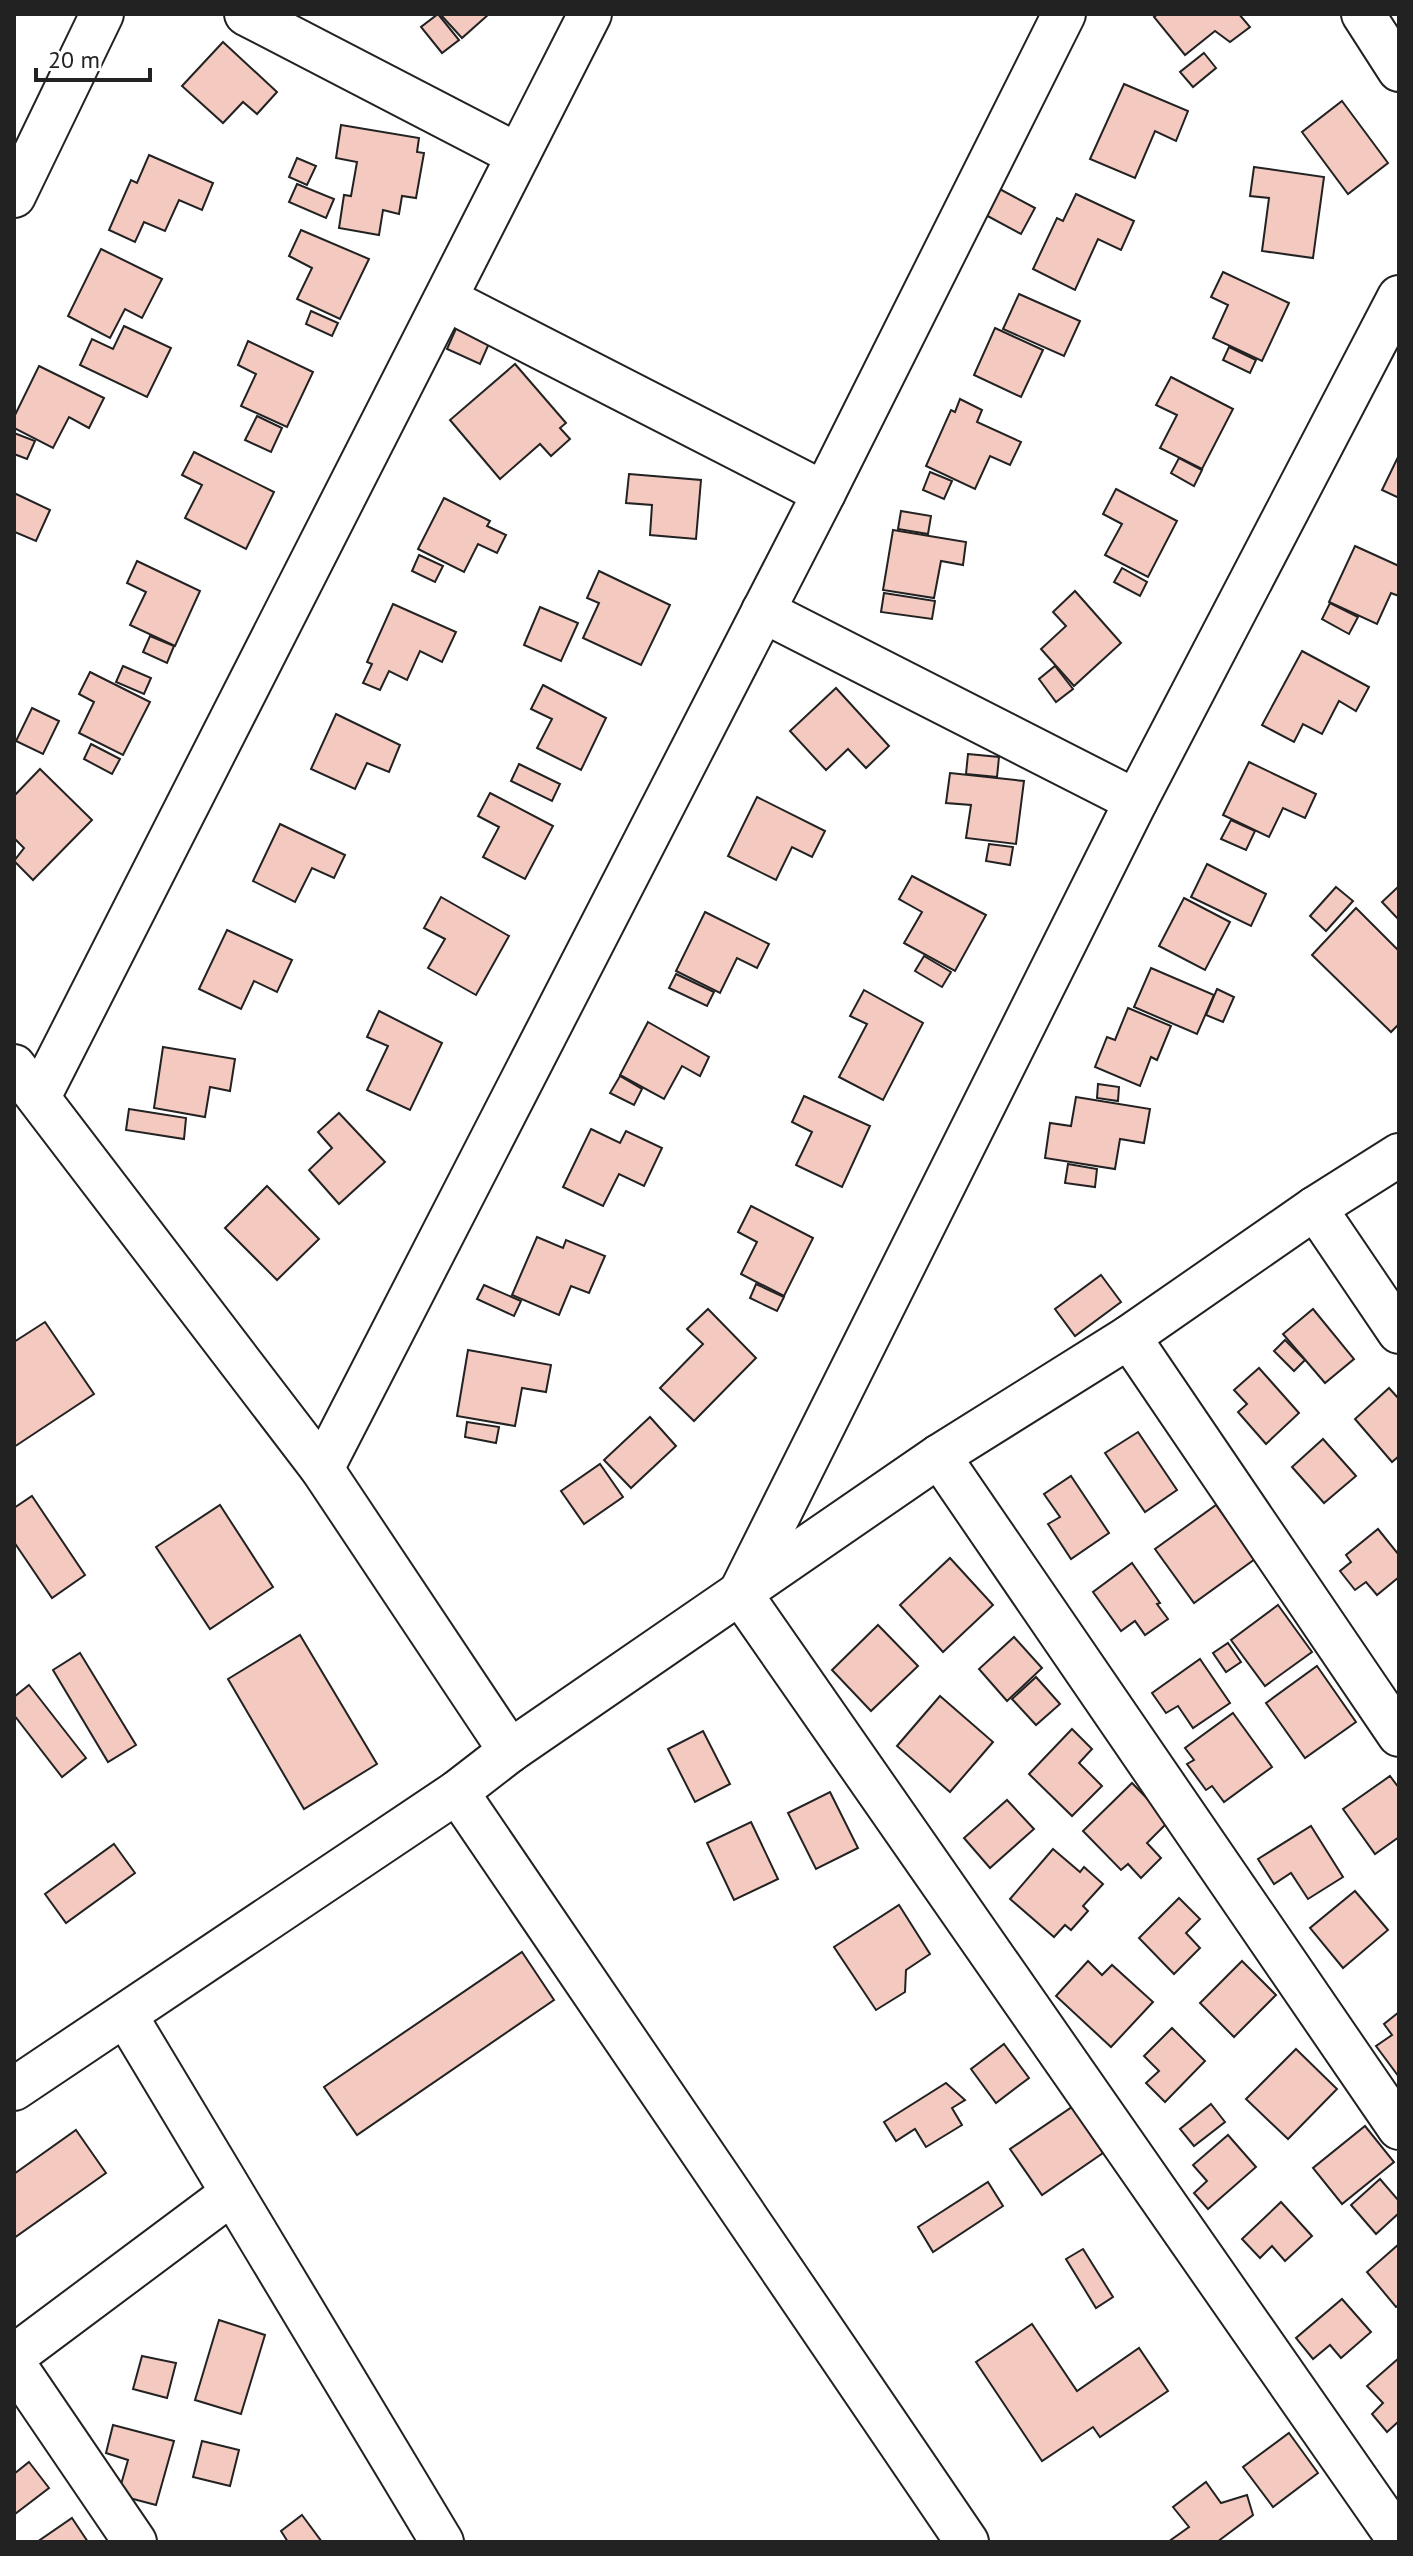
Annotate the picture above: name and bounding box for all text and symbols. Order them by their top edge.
scale bar [36,32,150,82]
text: 20 m [48,44,100,75]

